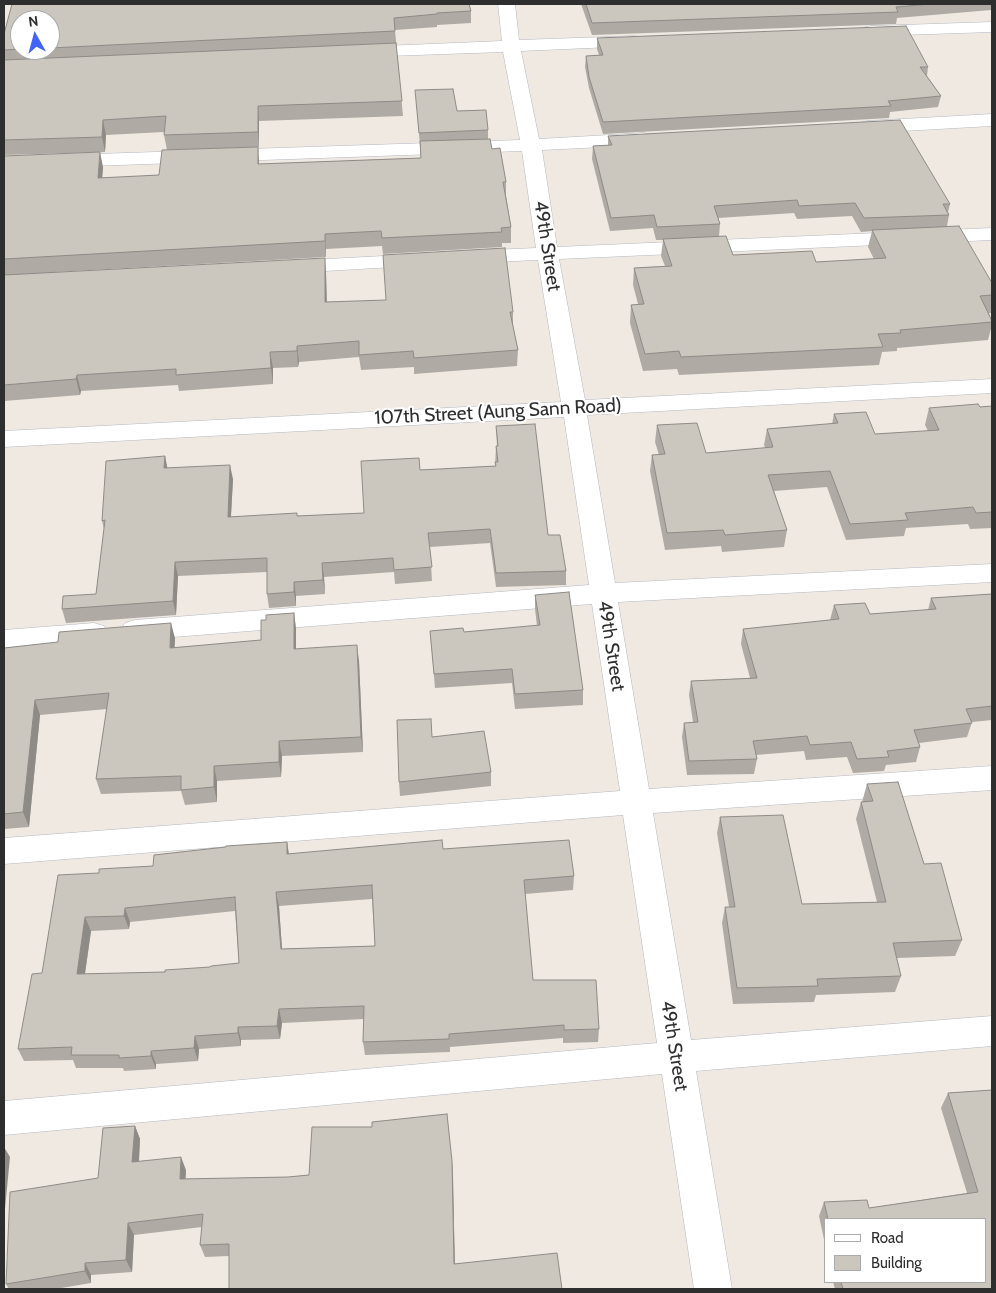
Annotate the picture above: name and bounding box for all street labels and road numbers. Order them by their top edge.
street label: 49th Street [529,199,565,293]
street label: 107th Street (Aung Sann Road) [374,394,622,430]
street label: 49th Street [593,599,629,693]
street label: 49th Street [656,999,692,1093]

